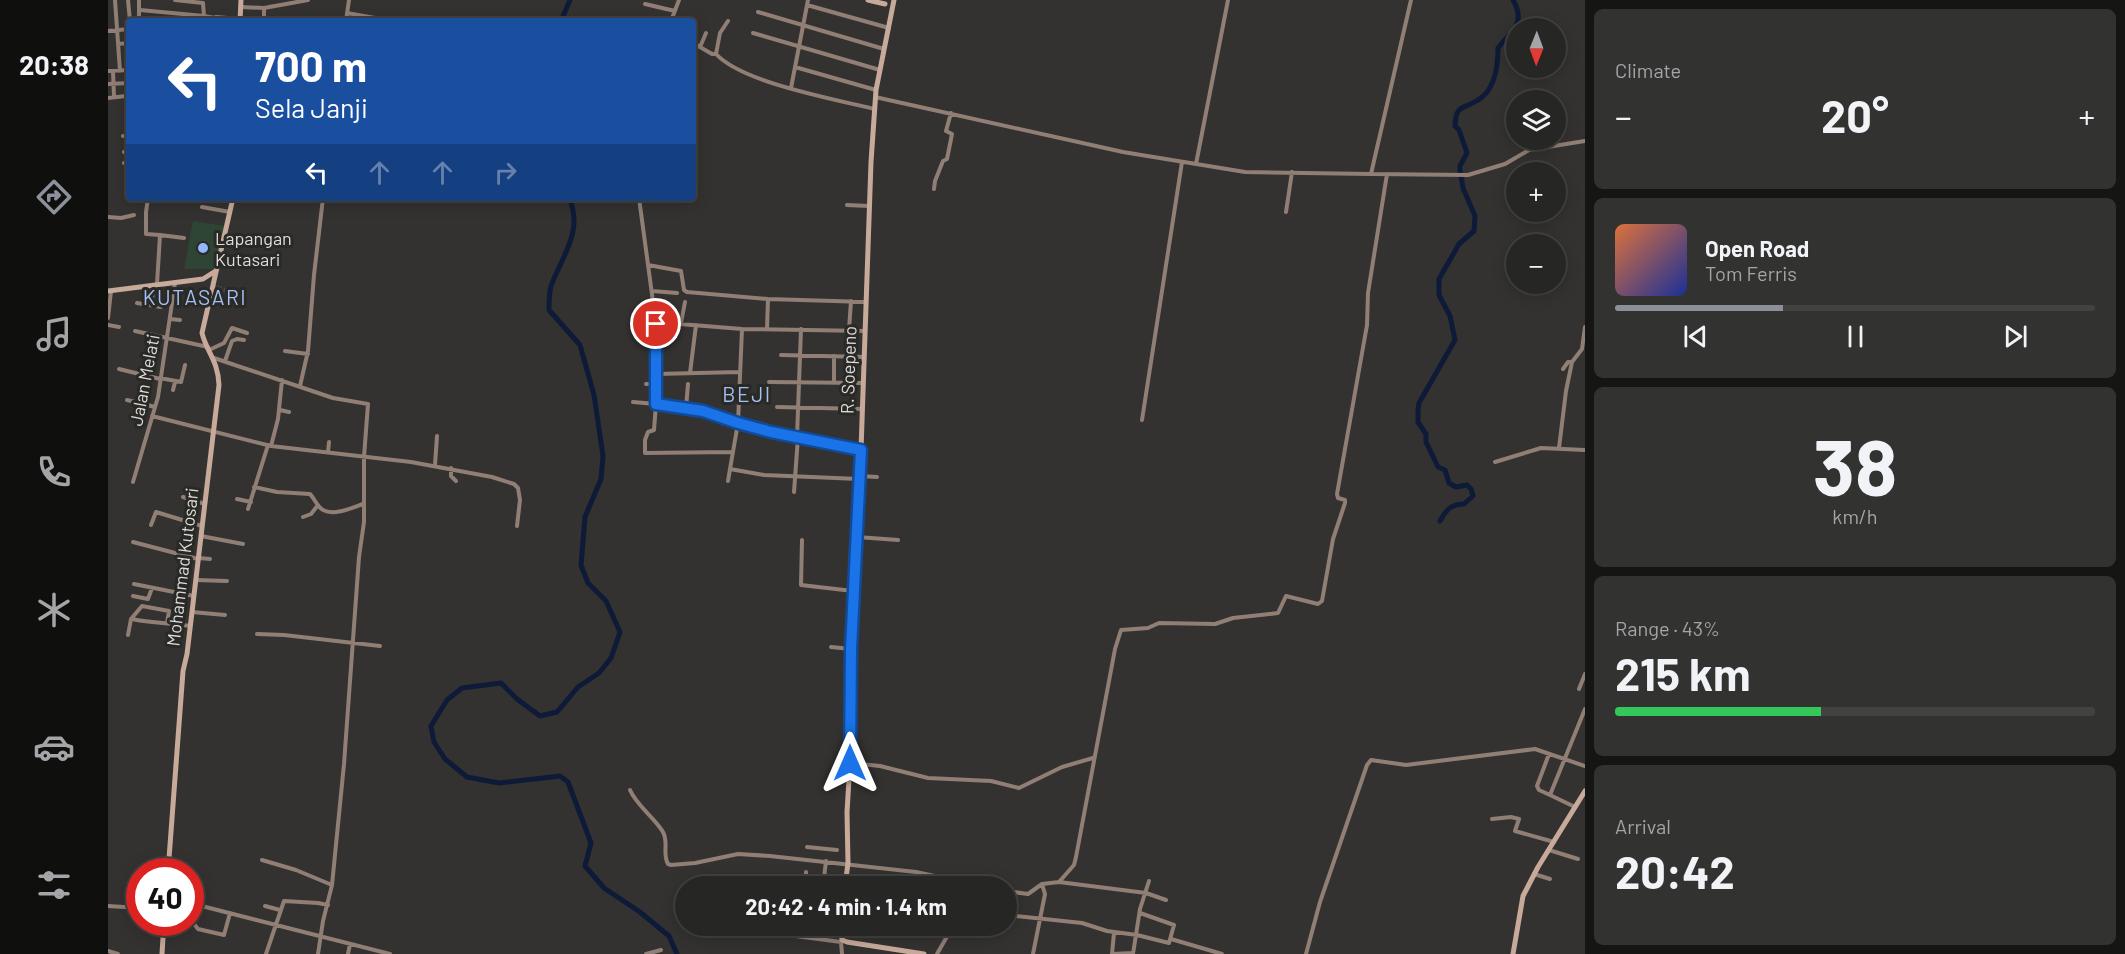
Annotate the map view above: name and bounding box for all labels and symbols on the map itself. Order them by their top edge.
north arrow [1506,18,1566,78]
place label: Lapangan Kutasari [215,227,292,270]
marker: Lapangan Kutasari [196,241,210,255]
district label: KUTASARI [143,284,247,309]
pin [630,298,681,349]
street label: R. Soepeno [835,325,861,415]
street label: Jalan Melati [124,332,164,428]
district label: BEJI [722,381,772,406]
street label: Mohammad Kutosari [161,486,203,648]
position arrow [818,731,882,795]
speed limit sign: 40 [126,858,204,936]

